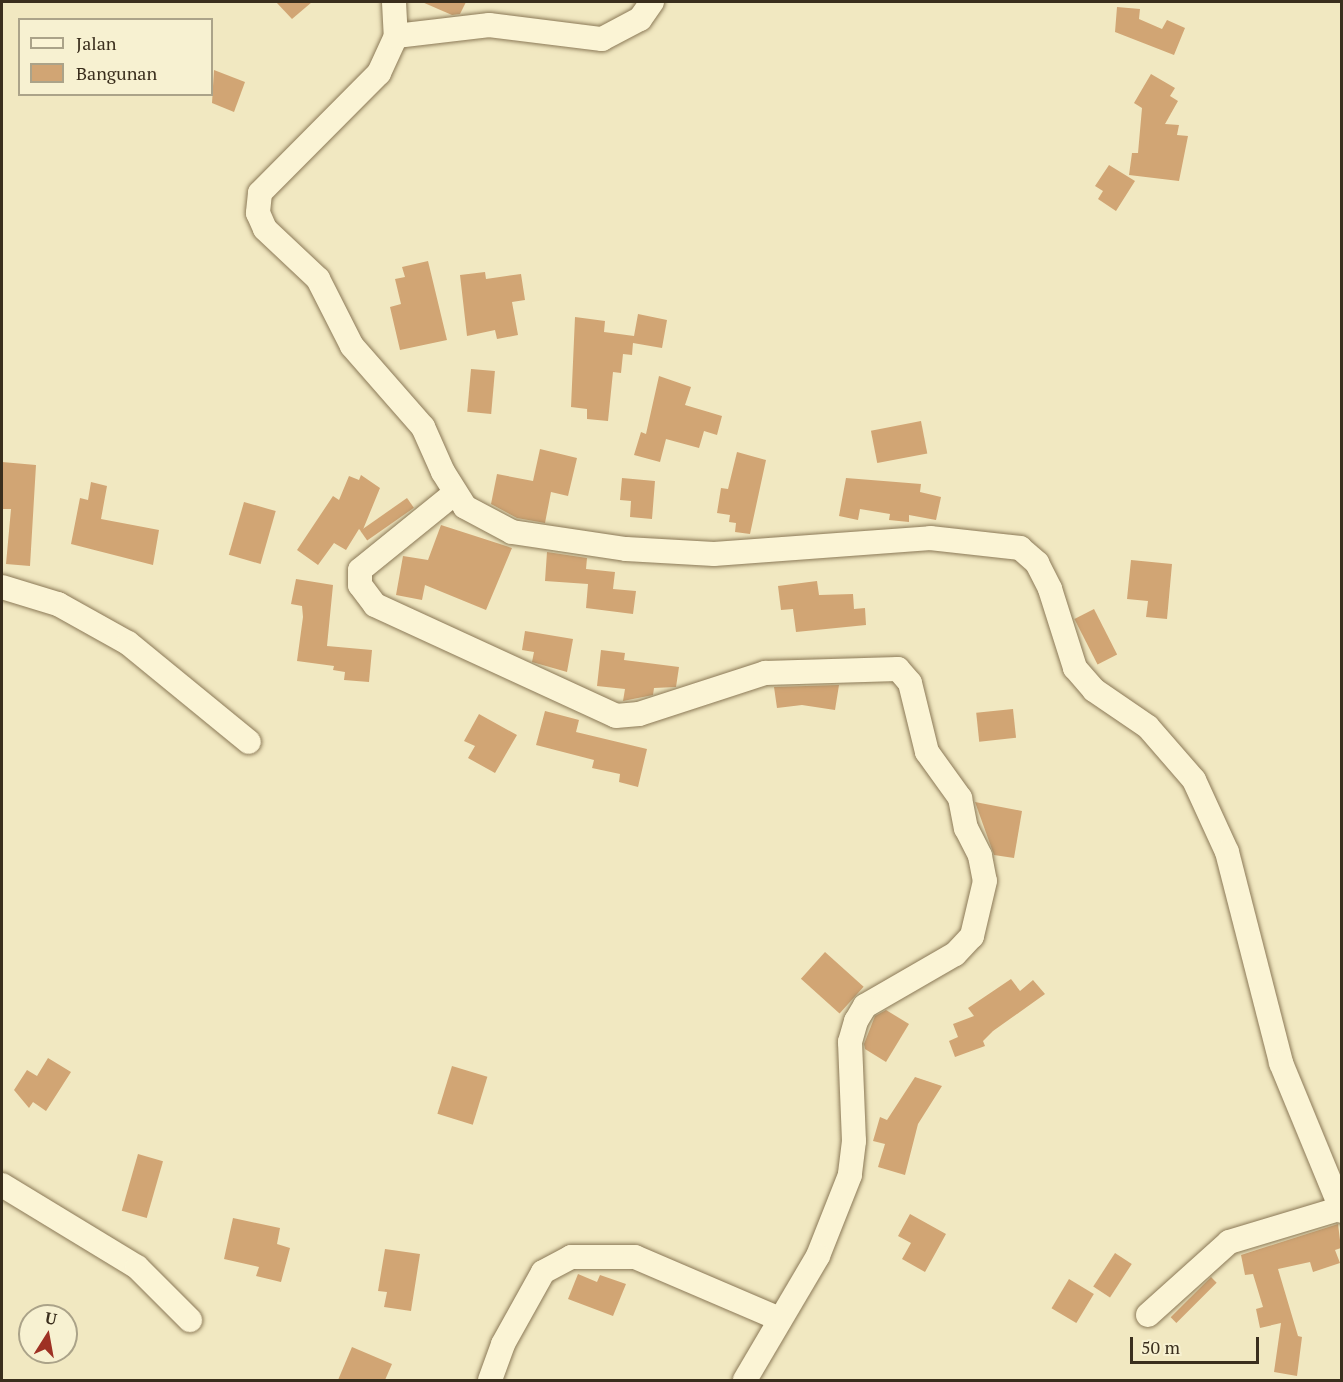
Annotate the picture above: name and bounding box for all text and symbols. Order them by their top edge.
legend [18,18,213,96]
text: Jalan [76,31,116,55]
text: Bangunan [76,61,157,85]
north arrow [18,1304,78,1364]
text: U [43,1306,59,1330]
scale bar [1133,1325,1262,1363]
text: 50 m [1141,1335,1180,1359]

